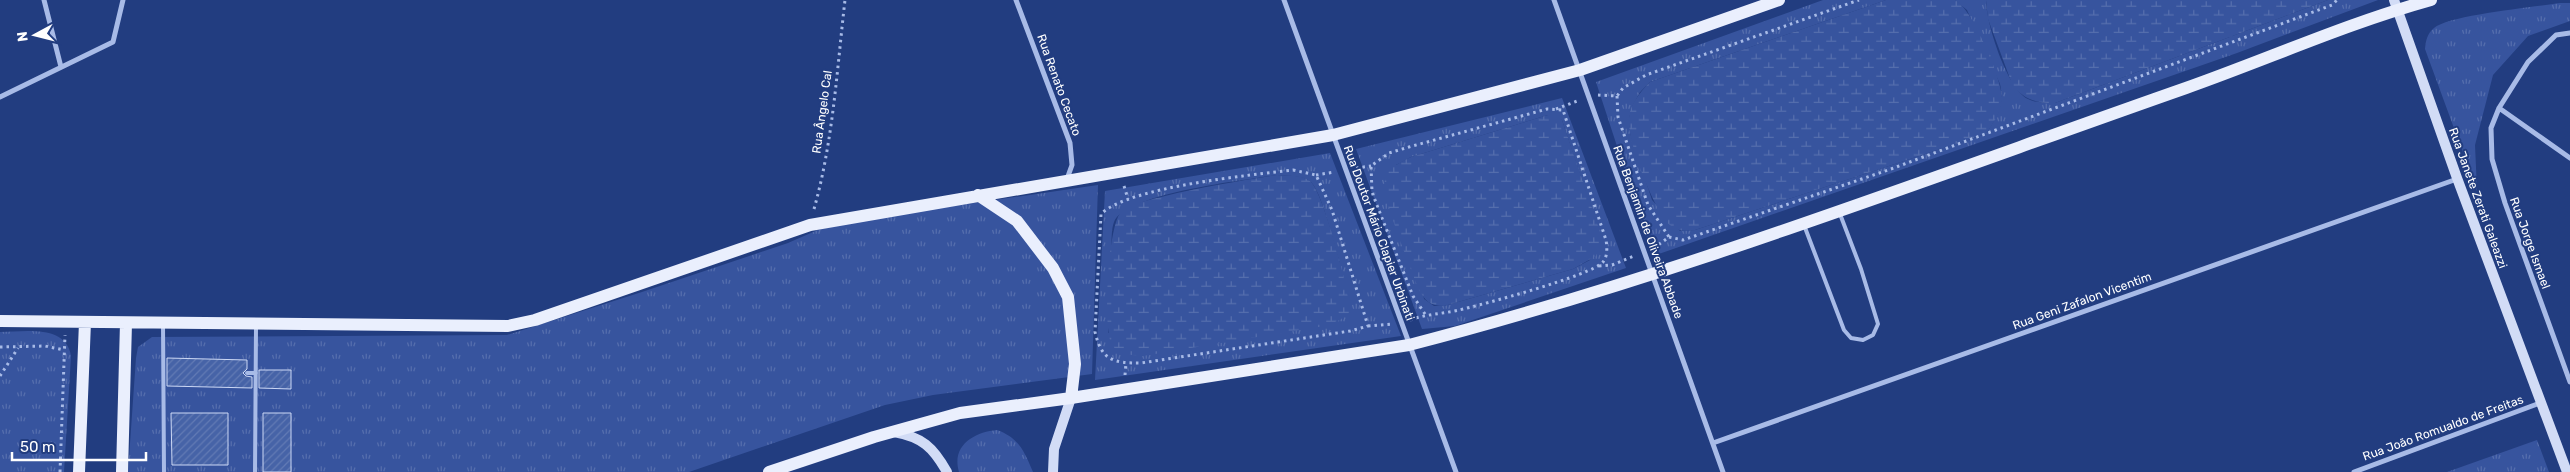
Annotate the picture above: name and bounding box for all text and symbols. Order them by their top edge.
north arrow [10,10,60,60]
text: N [14,30,32,43]
street label: Rua Renato Cecato [1034,32,1084,138]
street label: Rua Ângelo Cal [809,69,835,154]
street label: Rua Janete Zerati Galeazzi [2446,126,2510,270]
street label: Rua Benjamin de Oliveira Abbade [1610,143,1686,321]
street label: Rua Doutor Mário Clapier Urbinati [1341,144,1417,323]
street label: Rua Jorge Ismael [2507,195,2553,291]
street label: Rua Geni Zafalon Vicentim [2011,269,2153,333]
street label: Rua João Romualdo de Freitas [2361,392,2525,464]
scale bar [12,430,146,462]
text: 50 m [20,438,55,456]

